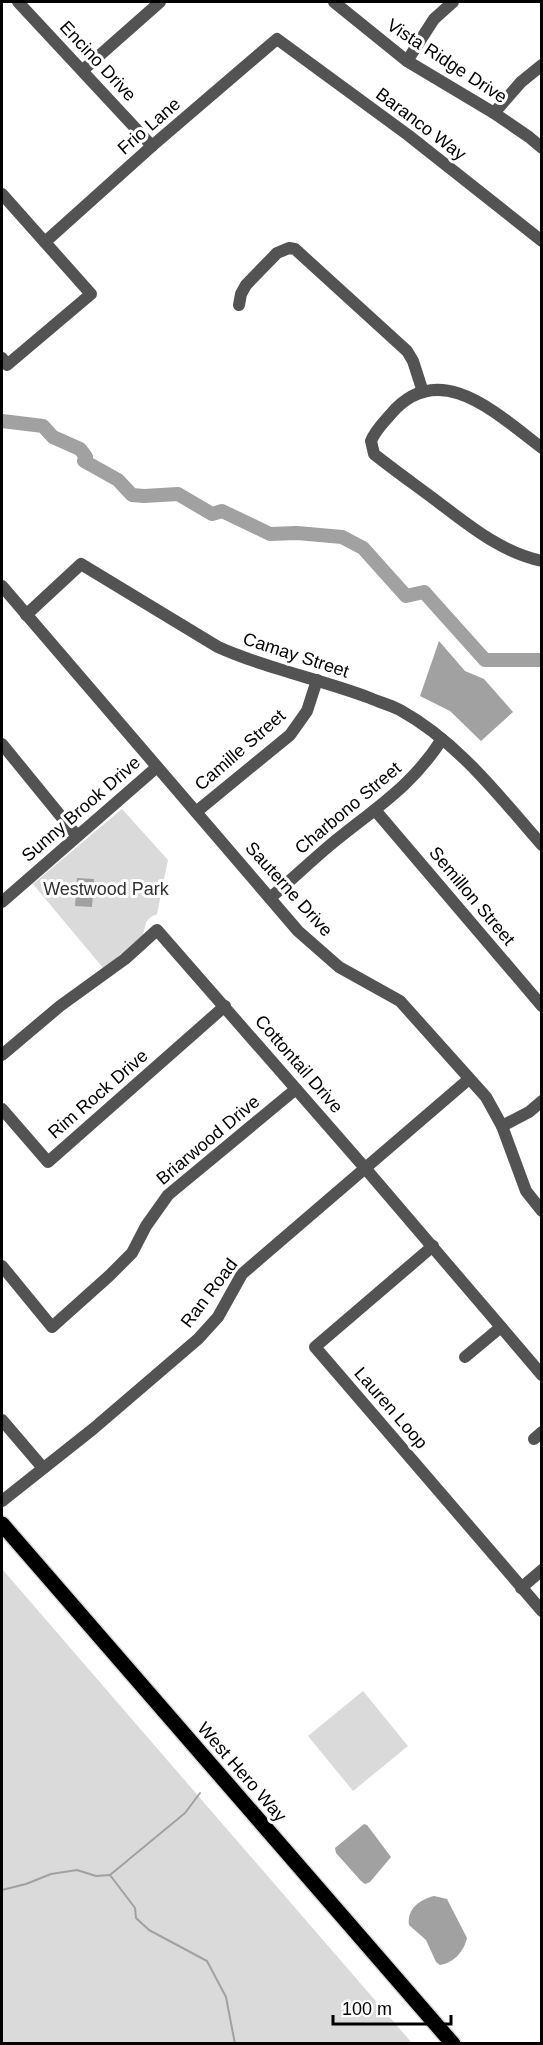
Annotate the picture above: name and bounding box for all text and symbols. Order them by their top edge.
street label: Vista Ridge Drive [383,15,511,107]
street label: Encino Drive [56,17,140,105]
street label: Baranco Way [372,84,470,164]
street label: Frio Lane [114,94,184,158]
street label: Camay Street [241,628,351,682]
street label: Camille Street [191,705,289,795]
street label: Sunny Brook Drive [18,752,144,866]
street label: Charbono Street [291,758,405,858]
street label: Sauterne Drive [241,838,337,940]
street label: Semillon Street [425,843,519,949]
park label: Westwood Park [43,879,170,899]
street label: Cottontail Drive [251,1011,347,1117]
street label: Rim Rock Drive [44,1045,152,1143]
street label: Briarwood Drive [153,1091,263,1189]
street label: Ran Road [177,1255,241,1331]
street label: Lauren Loop [350,1363,432,1453]
street label: West Hero Way [193,1718,291,1826]
scale bar [333,1988,452,2026]
text: 100 m [342,1999,392,2019]

